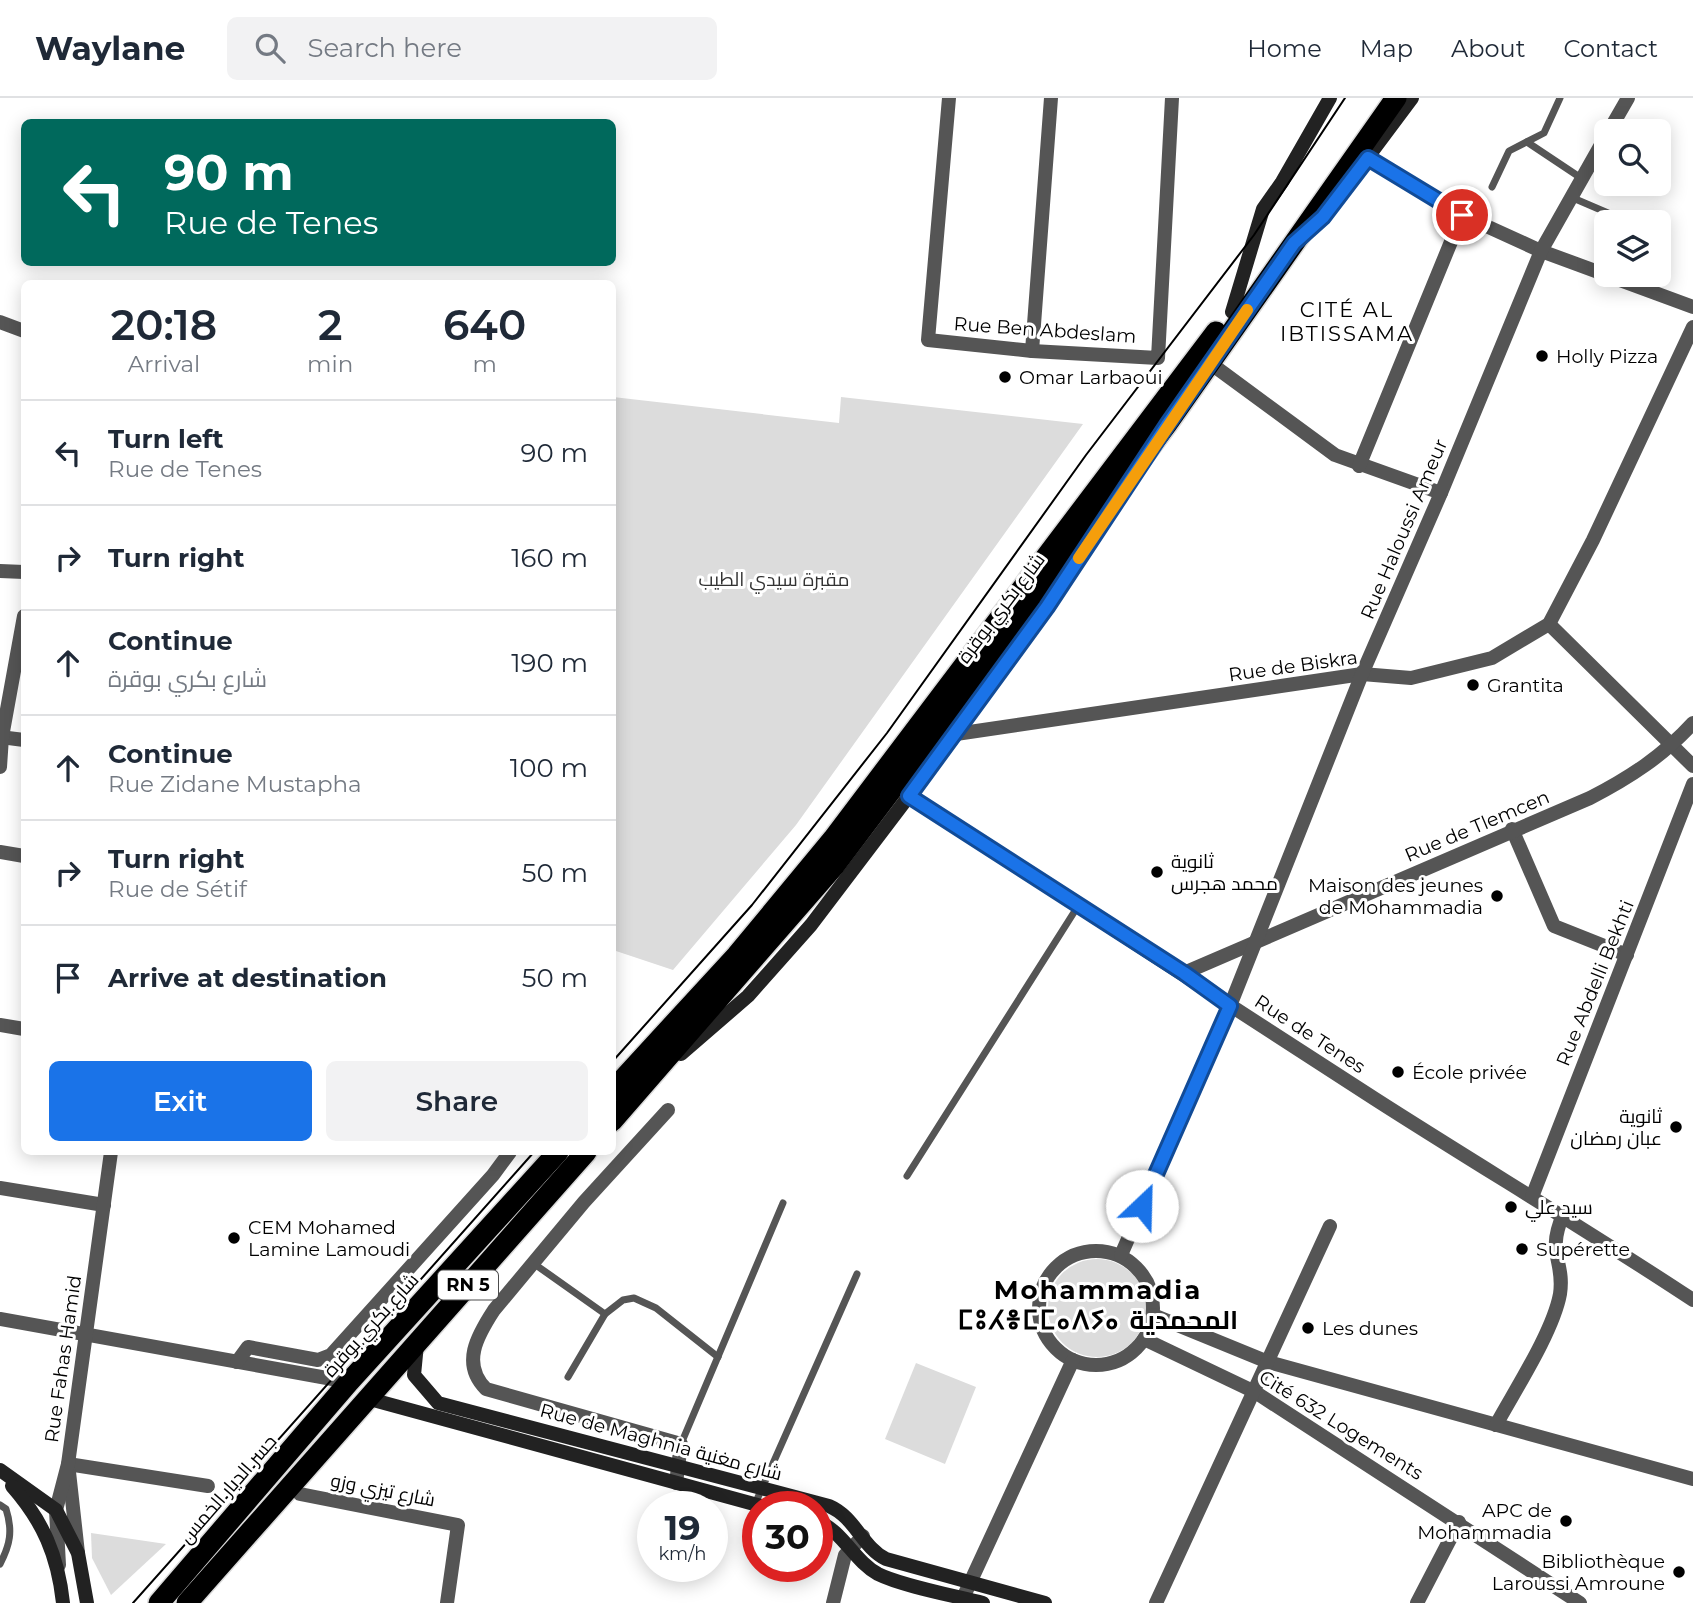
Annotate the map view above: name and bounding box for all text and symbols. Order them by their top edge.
search box [227,17,717,80]
text: Waylane [35,28,185,68]
icon: search [251,29,289,67]
text: Search here [307,32,462,64]
text: Home [1247,34,1322,63]
text: Map [1360,34,1413,63]
text: About [1451,34,1525,63]
text: Contact [1563,34,1658,63]
map controls [1594,119,1671,287]
button: search [1594,119,1671,196]
text: 90 m [164,143,294,202]
icon: left [49,147,140,238]
pin [1432,185,1492,245]
icon: arrive [1443,196,1481,234]
text: Rue de Tenes [164,203,378,242]
button: layers [1594,210,1671,287]
district label: CITÉ AL IBTISSAMA [1280,297,1414,346]
text: 20:18 [111,299,217,351]
text: 2 [318,299,342,351]
text: 640 [443,299,526,351]
street label: Rue Ben Abdeslam [953,312,1137,348]
place label: Holly Pizza [1556,345,1658,368]
marker: Holly Pizza [1534,348,1550,364]
text: Arrival [128,350,200,378]
text: min [307,350,353,378]
text: m [472,350,497,378]
place label: Omar Larbaoui [1019,366,1163,389]
marker: Omar Larbaoui [997,369,1013,385]
text: Turn left [108,423,224,455]
icon: left [49,434,87,472]
street label: Rue Haloussi Ameur [1356,435,1452,623]
text: 90 m [521,437,588,469]
text: Rue de Tenes [108,455,262,483]
icon: right [49,539,87,577]
text: Turn right [108,542,244,574]
text: 160 m [511,542,588,574]
street label: شارع بكري بوقرة [952,549,1052,669]
park label: مقبرة سيدي الطيب [699,568,849,594]
text: Continue [108,625,233,657]
icon: ahead [49,644,87,682]
street label: Rue de Biskra [1227,646,1359,686]
text: 190 m [511,647,588,679]
text: شارع بكري بوقرة [108,665,267,693]
place label: Grantita [1487,674,1564,697]
marker: Grantita [1465,677,1481,693]
text: Continue [108,738,233,770]
icon: ahead [49,749,87,787]
text: 100 m [510,752,588,784]
text: Rue Zidane Mustapha [108,770,362,798]
street label: Rue de Tlemcen [1401,785,1553,867]
text: Turn right [108,843,244,875]
place label: ثانوية محمد هجرس [1171,850,1278,895]
icon: right [49,854,87,892]
text: 50 m [522,857,588,889]
marker: ثانوية محمد هجرس [1149,864,1165,880]
place label: Maison des jeunes de Mohammadia [1308,874,1483,919]
text: Rue de Sétif [108,875,247,903]
marker: Maison des jeunes de Mohammadia [1489,888,1505,904]
street label: Rue Abdelli Bekhti [1551,897,1639,1069]
icon: arrive [49,959,87,997]
text: Arrive at destination [108,962,387,994]
text: 50 m [522,962,588,994]
street label: Rue de Tenes [1250,990,1370,1078]
button: Exit [49,1061,312,1141]
button: Share [326,1061,588,1141]
place label: École privée [1412,1061,1527,1084]
marker: École privée [1390,1064,1406,1080]
place label: ثانوية عبان رمضان [1570,1105,1662,1150]
marker: ثانوية عبان رمضان [1668,1119,1684,1135]
position arrow [1105,1169,1179,1243]
place label: سيد علي [1525,1196,1593,1222]
marker: سيد علي [1503,1199,1519,1215]
place label: CEM Mohamed Lamine Lamoudi [248,1216,410,1261]
marker: CEM Mohamed Lamine Lamoudi [226,1230,242,1246]
place label: Supérette [1536,1238,1630,1261]
marker: Supérette [1514,1241,1530,1257]
street label: شارع بكري بوقرة [318,1268,426,1384]
road number: RN 5 [438,1270,498,1300]
street label: Rue Fahas Hamid [40,1274,86,1444]
district label: Mohammadia ⵎⵓⵃⴻⵎⵎⴰⴷⵢⴰ المحمدية [958,1274,1238,1336]
place label: Les dunes [1322,1317,1418,1340]
marker: Les dunes [1300,1320,1316,1336]
street label: Cité 632 Logements [1255,1365,1427,1485]
street label: Rue de Maghnia شارع مغنية [537,1399,785,1487]
street label: جسر الديار الخمس [174,1430,282,1548]
street label: شارع تيزي وزو [328,1469,437,1514]
speed limit sign: 30 [742,1491,833,1582]
place label: APC de Mohammadia [1417,1499,1552,1544]
text: 19 [664,1506,701,1549]
marker: APC de Mohammadia [1558,1513,1574,1529]
text: km/h [658,1543,707,1565]
place label: Bibliothèque Laroussi Amroune [1492,1550,1665,1595]
marker: Bibliothèque Laroussi Amroune [1671,1564,1687,1580]

